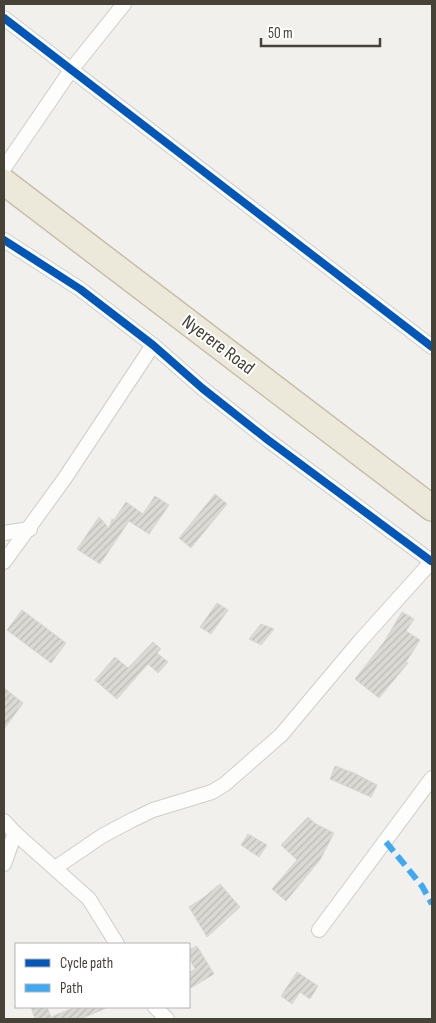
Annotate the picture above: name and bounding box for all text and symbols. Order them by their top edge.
scale bar [261,15,380,47]
text: 50 m [268,24,293,43]
street label: Nyerere Road [177,310,259,380]
legend [15,943,190,1008]
text: Cycle path [60,954,113,973]
text: Path [60,979,83,998]

